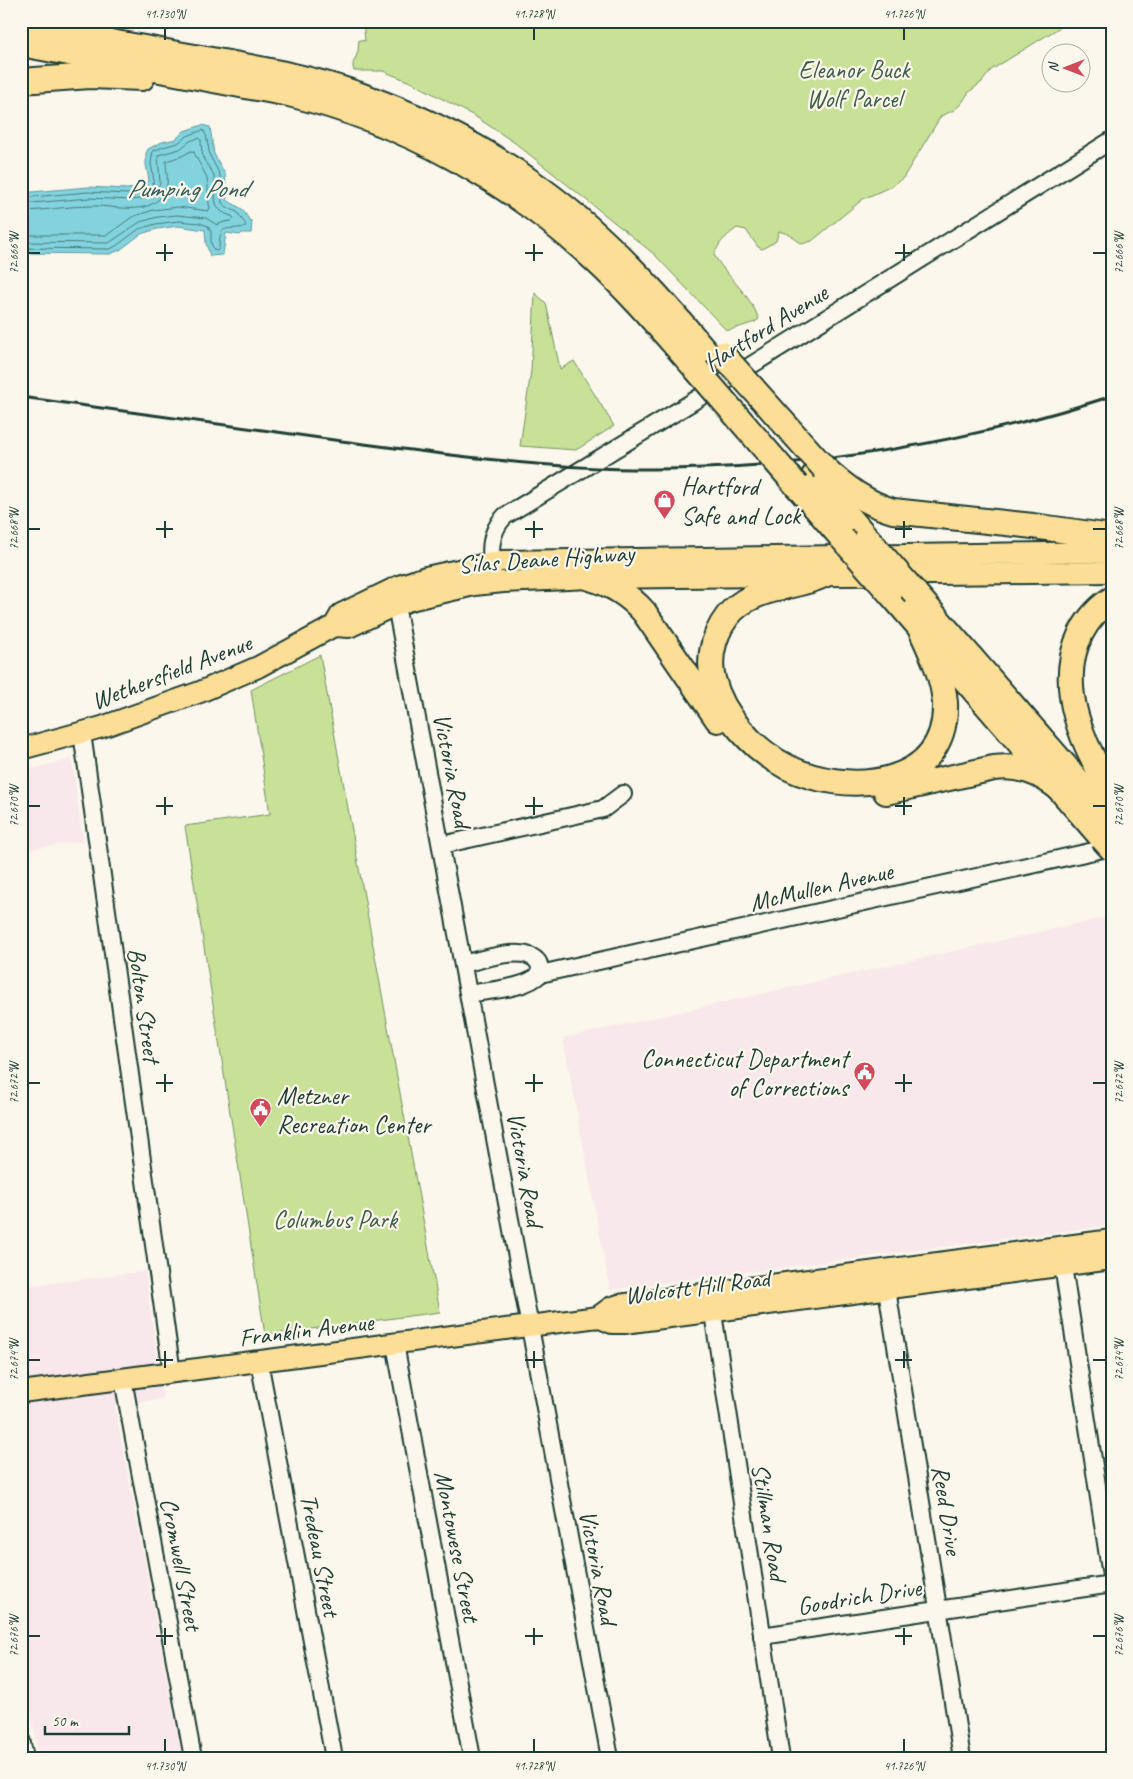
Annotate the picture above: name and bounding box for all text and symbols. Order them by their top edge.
text: 41.730°N [145,6,187,22]
text: 41.728°N [514,6,556,22]
text: 41.726°N [884,6,926,22]
north arrow [1040,42,1090,92]
park label: Eleanor Buck Wolf Parcel [799,54,911,115]
text: N [1045,61,1062,72]
water label: Pumping Pond [127,172,255,205]
text: 72.666°W [6,230,22,274]
text: 72.666°W [1111,230,1127,274]
street label: Hartford Avenue [697,276,835,379]
place label: Hartford Safe and Lock [681,471,802,532]
shop icon: Hartford Safe and Lock [653,488,677,519]
text: 72.668°W [6,506,22,550]
text: 72.668°W [1111,506,1127,550]
street label: Silas Deane Highway [457,537,637,581]
street label: Wethersfield Avenue [87,626,258,717]
street label: Victoria Road [425,710,480,834]
text: 72.670°W [6,783,22,827]
text: 72.670°W [1111,783,1127,827]
street label: McMullen Avenue [747,855,898,919]
street label: Bolton Street [120,946,168,1068]
place label: Connecticut Department of Corrections [641,1043,852,1104]
text: 72.672°W [6,1060,22,1104]
public building icon: Connecticut Department of Corrections [852,1060,876,1091]
text: 72.672°W [1111,1060,1127,1104]
place label: Metzner Recreation Center [277,1080,433,1141]
public building icon: Metzner Recreation Center [249,1097,273,1128]
street label: Victoria Road [499,1109,552,1233]
park label: Columbus Park [273,1204,399,1236]
street label: Wolcott Hill Road [623,1262,775,1312]
street label: Franklin Avenue [237,1306,377,1354]
text: 72.674°W [6,1337,22,1381]
text: 72.674°W [1111,1337,1127,1381]
street label: Stillman Road [744,1461,795,1586]
street label: Reed Drive [924,1463,970,1559]
street label: Montowese Street [427,1468,488,1627]
street label: Tredeau Street [292,1491,348,1622]
street label: Cromwell Street [152,1495,210,1636]
street label: Victoria Road [571,1507,626,1631]
street label: Goodrich Drive [795,1571,925,1623]
text: 72.676°W [6,1613,22,1657]
text: 72.676°W [1111,1613,1127,1657]
scale bar [45,1704,129,1736]
text: 50 m [52,1712,79,1731]
text: 41.730°N [145,1758,187,1774]
text: 41.728°N [514,1758,556,1774]
text: 41.726°N [884,1758,926,1774]

